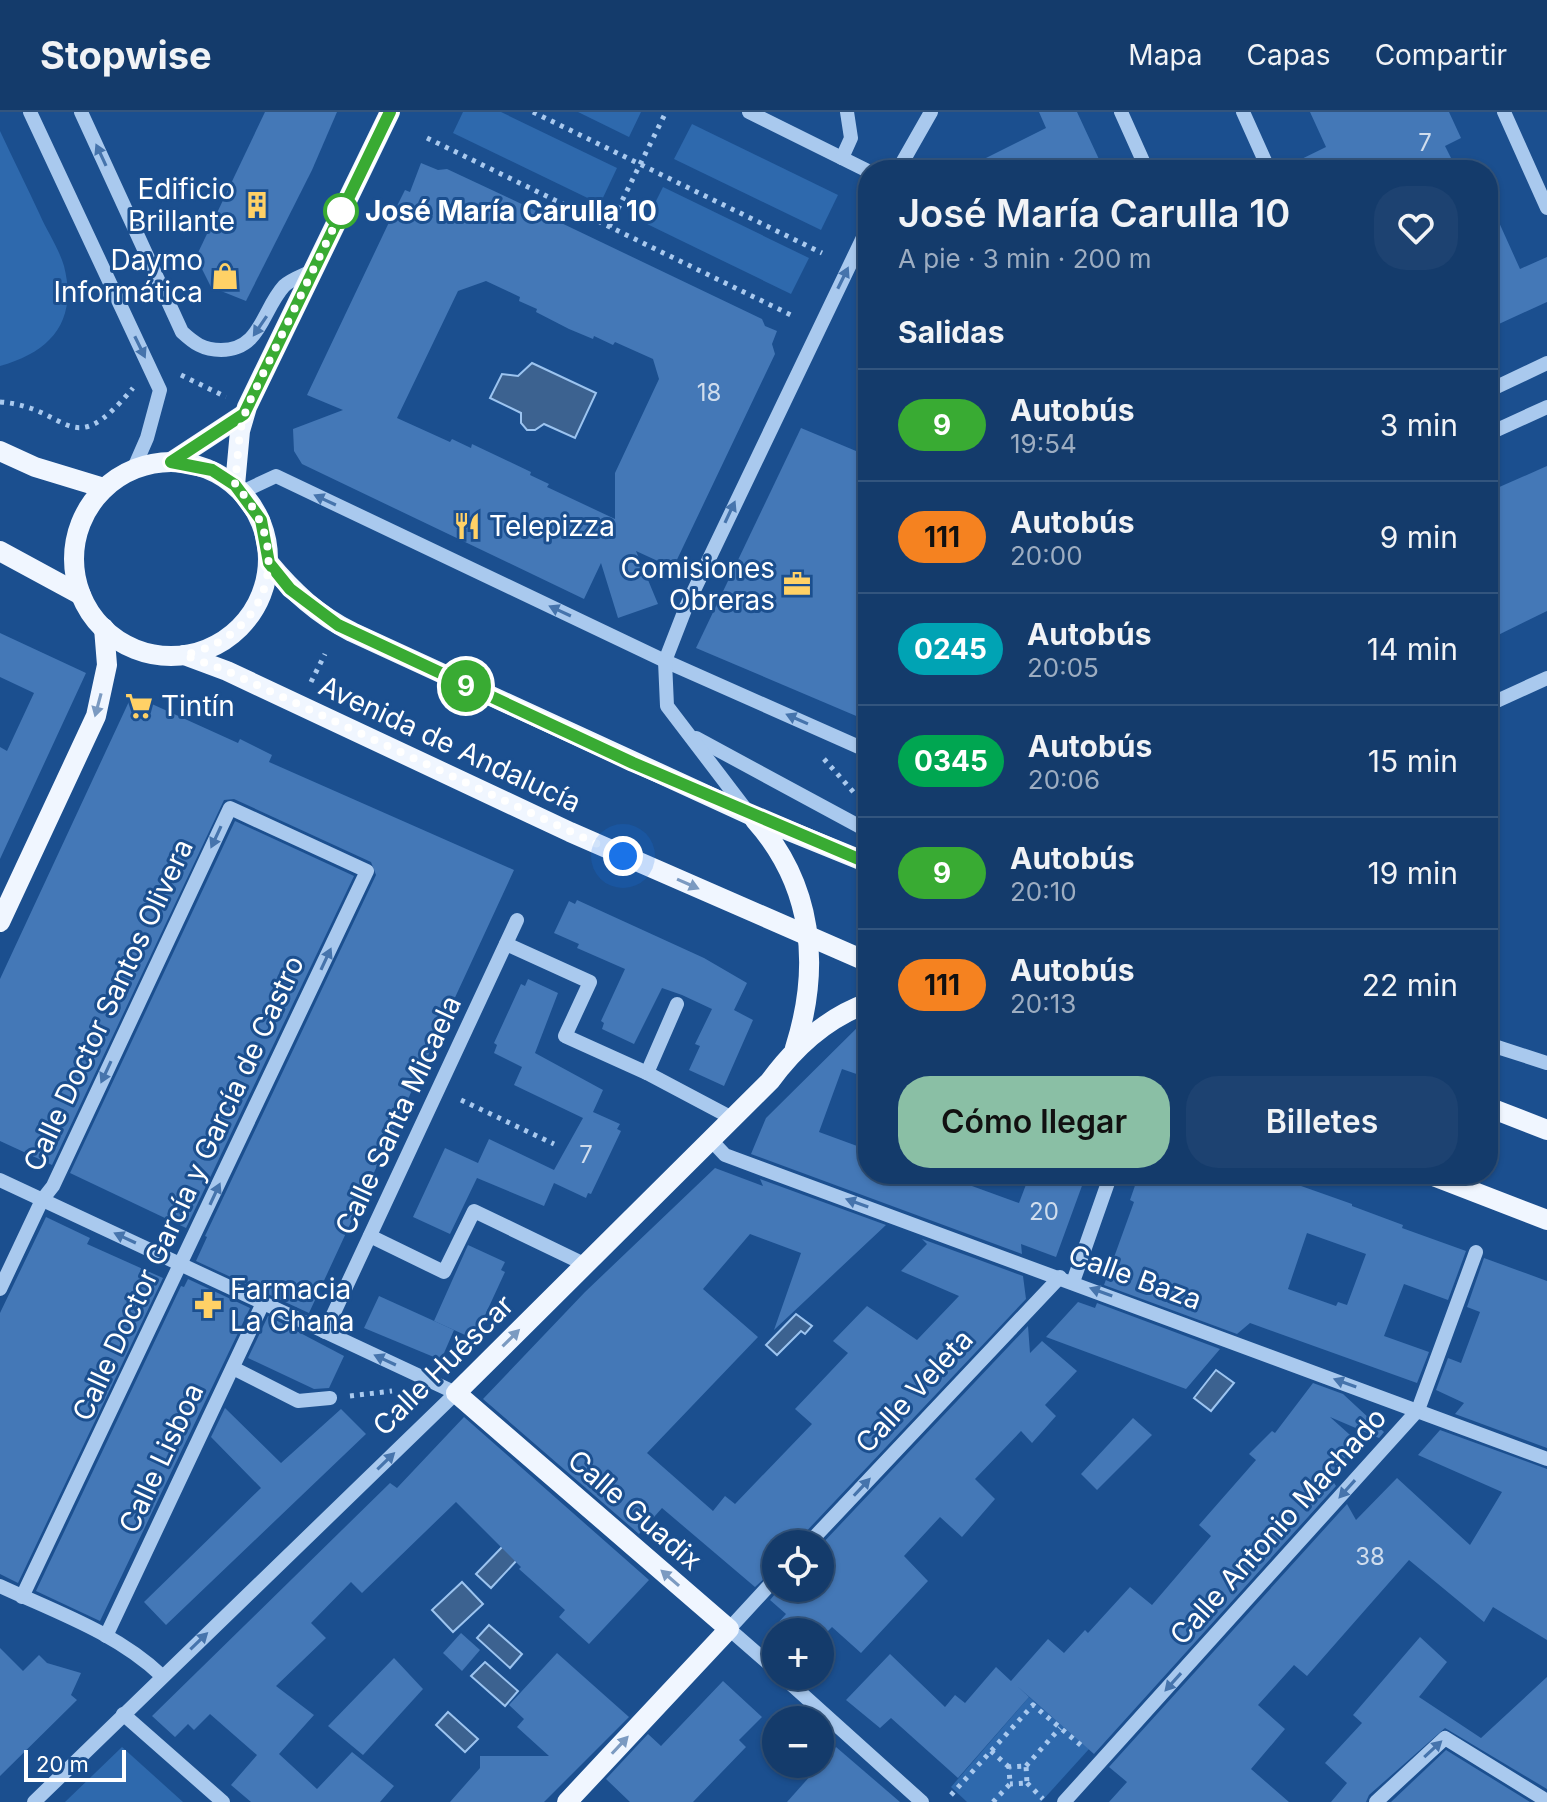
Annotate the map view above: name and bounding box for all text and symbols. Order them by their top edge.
text: Stopwise [40,32,212,78]
text: Mapa [1128,38,1203,72]
text: Capas [1247,38,1331,72]
text: Compartir [1375,38,1507,72]
house number: 7 [1418,128,1432,157]
one-way arrow [94,144,108,167]
place label: Edificio Brillante [128,172,235,238]
button: heart [1374,186,1458,270]
building icon: Edificio Brillante [242,190,272,220]
text: José María Carulla 10 [898,190,1290,236]
marker: José María Carulla 10 [324,194,358,228]
place label: José María Carulla 10 [365,194,657,228]
place label: Daymo Informática [53,243,203,309]
text: A pie · 3 min · 200 m [898,243,1151,274]
shop icon: Daymo Informática [210,261,240,291]
one-way arrow [836,266,849,289]
text: Salidas [898,314,1004,350]
one-way arrow [253,315,268,336]
one-way arrow [133,335,147,358]
house number: 18 [697,378,721,407]
text: Autobús [1010,392,1135,428]
text: 3 min [1380,407,1458,443]
text: 9 [933,408,951,442]
text: 19:54 [1010,428,1077,459]
one-way arrow [314,493,337,507]
one-way arrow [723,501,737,524]
text: Autobús [1010,504,1135,540]
place label: Telepizza [489,509,615,543]
restaurant icon: Telepizza [452,511,482,541]
text: 9 min [1380,519,1458,555]
text: 111 [924,520,960,554]
text: 20:00 [1010,540,1083,571]
place label: Comisiones Obreras [620,551,775,617]
office icon: Comisiones Obreras [782,569,812,599]
one-way arrow [549,604,572,618]
text: Autobús [1027,616,1151,652]
text: 14 min [1367,631,1458,667]
text: 0245 [914,632,987,666]
text: 20:05 [1027,652,1099,683]
line badge: 9 [440,660,492,712]
street label: Avenida de Andalucía [314,668,586,820]
text: 9 [457,669,475,703]
place label: Tintín [161,689,235,723]
supermarket icon: Tintín [124,691,154,721]
one-way arrow [91,693,103,718]
one-way arrow [785,712,809,726]
text: Autobús [1028,728,1152,764]
text: 15 min [1368,743,1458,779]
text: 0345 [914,744,988,778]
text: 20:06 [1028,764,1100,795]
one-way arrow [210,825,223,849]
street label: Calle Doctor Santos Olivera [16,834,200,1176]
your location [603,836,643,876]
text: Autobús [1010,840,1135,876]
text: 19 min [1367,855,1458,891]
text: 9 [933,856,951,890]
text: 20:10 [1010,876,1077,907]
one-way arrow [676,878,700,891]
one-way arrow [319,947,333,971]
street label: Calle Doctor García y García de Castro [65,950,311,1426]
text: Autobús [1010,952,1135,988]
text: 22 min [1362,967,1458,1003]
text: 111 [924,968,960,1002]
text: 20:13 [1010,988,1076,1019]
street label: Calle Santa Micaela [328,990,468,1240]
one-way arrow [99,1061,113,1084]
button: Cómo llegar [898,1076,1170,1168]
button: Billetes [1186,1076,1458,1168]
house number: 7 [579,1140,593,1169]
one-way arrow [208,1183,222,1206]
one-way arrow [845,1196,869,1209]
house number: 20 [1029,1197,1059,1226]
one-way arrow [113,1231,136,1245]
street label: Calle Baza [1064,1237,1206,1317]
place label: Farmacia La Chana [230,1272,354,1338]
one-way arrow [1089,1285,1113,1298]
street label: Calle Huéscar [366,1288,520,1442]
pharmacy icon: Farmacia La Chana [193,1290,223,1320]
street label: Calle Veleta [848,1322,980,1460]
one-way arrow [501,1329,520,1348]
one-way arrow [374,1353,397,1367]
one-way arrow [1333,1376,1357,1389]
street label: Calle Lisboa [112,1378,210,1538]
street label: Calle Antonio Machado [1163,1401,1393,1651]
street label: Calle Guadix [561,1443,709,1577]
one-way arrow [376,1452,395,1470]
one-way arrow [852,1478,871,1497]
one-way arrow [1339,1478,1356,1498]
map controls [762,1530,834,1778]
button: locate [762,1530,834,1602]
house number: 38 [1355,1542,1385,1571]
one-way arrow [661,1570,681,1587]
button: + [762,1618,834,1690]
one-way arrow [189,1632,208,1650]
one-way arrow [1164,1672,1182,1691]
button: − [762,1706,834,1778]
one-way arrow [611,1736,629,1755]
one-way arrow [1423,1741,1442,1759]
scale bar [24,1746,126,1782]
text: 20 m [36,1751,89,1777]

